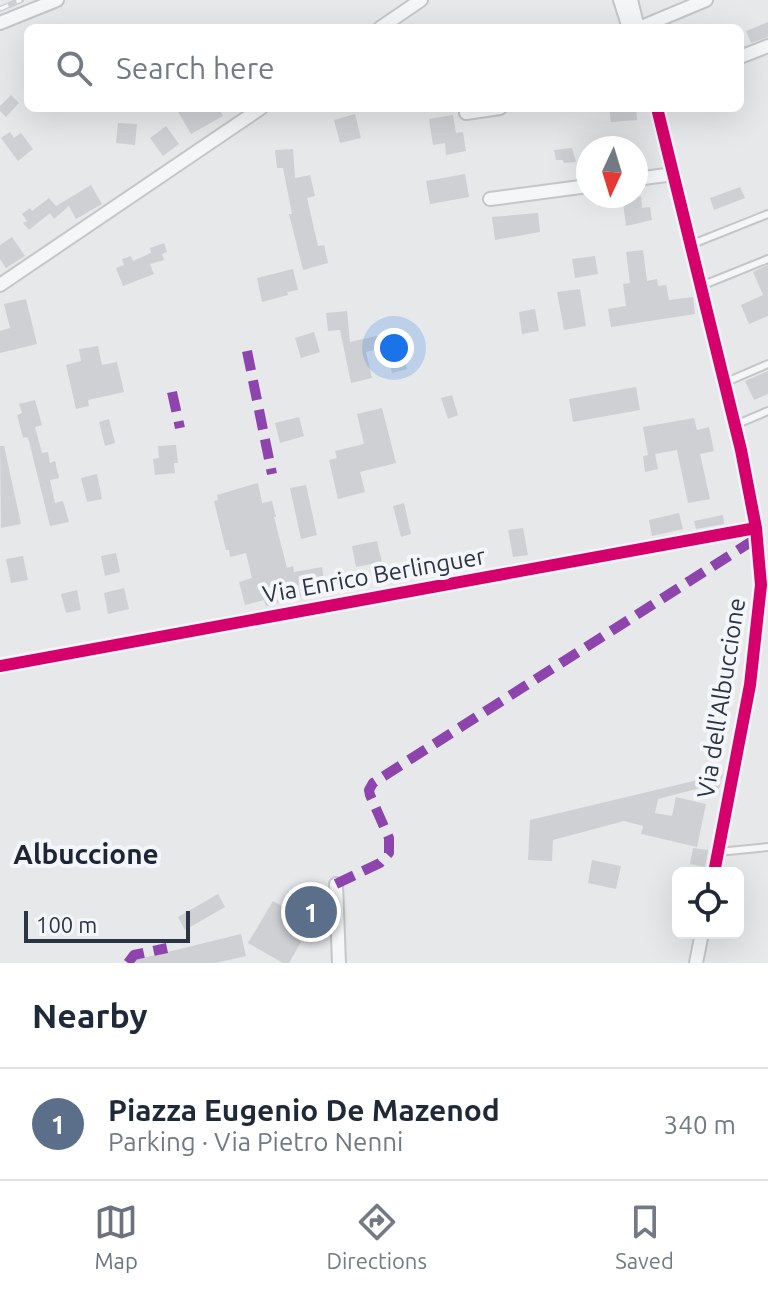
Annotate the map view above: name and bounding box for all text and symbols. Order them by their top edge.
search box [24,24,744,112]
icon: search [52,46,96,90]
text: Search here [116,51,275,85]
north arrow [576,136,648,208]
your location [374,328,414,368]
street label: Via Enrico Berlinguer [261,542,487,608]
street label: Via dell'Albuccione [692,596,750,800]
district label: Albuccione [13,838,159,869]
map controls [672,867,744,939]
button: locate [672,867,744,939]
pin: 1 [285,882,337,942]
scale bar [24,907,190,943]
text: 100 m [36,912,97,937]
text: Nearby [32,996,147,1034]
text: Piazza Eugenio De Mazenod [108,1093,500,1127]
text: 1 [51,1110,65,1139]
text: 340 m [664,1110,736,1139]
text: Parking · Via Pietro Nenni [108,1127,403,1156]
tab: Map [94,1200,138,1273]
tab: Directions [326,1200,427,1273]
tab: Saved [615,1200,674,1273]

